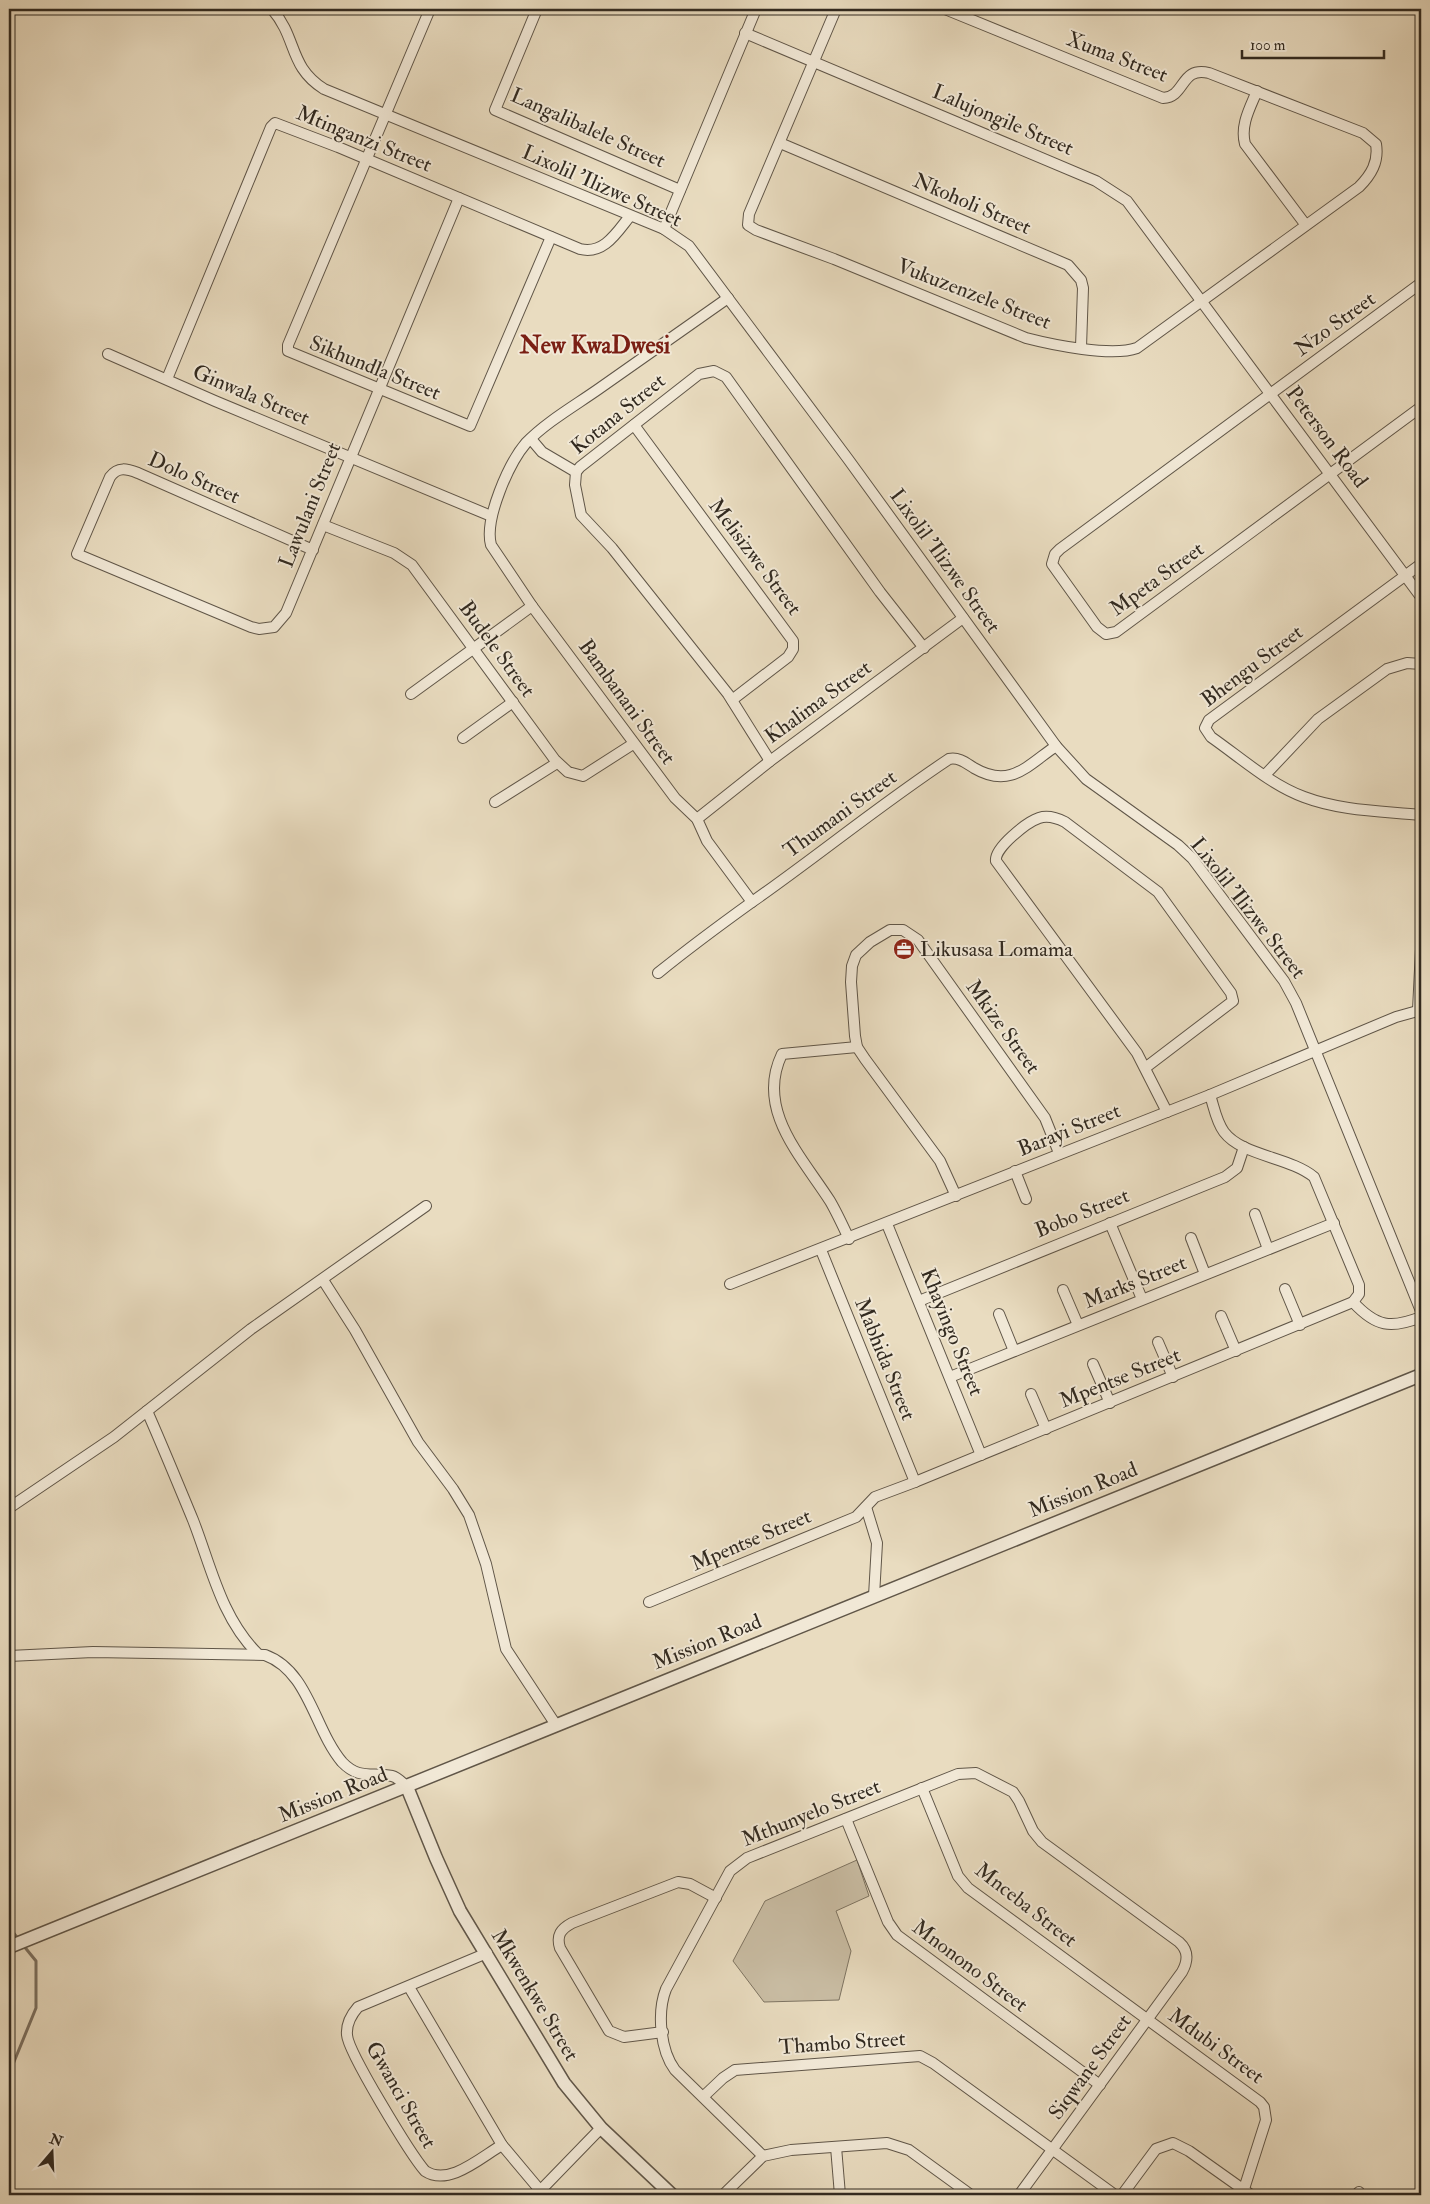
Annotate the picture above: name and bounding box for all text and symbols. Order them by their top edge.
street label: Xuma Street [1062,25,1172,89]
scale bar [1242,28,1385,60]
text: 100 m [1250,36,1286,55]
street label: Lalujongile Street [928,78,1078,162]
street label: Langalibalele Street [506,82,670,174]
street label: Mtinganzi Street [292,100,436,179]
street label: Lixolil 'Ilizwe Street [518,139,686,233]
street label: Nkoholi Street [909,167,1035,241]
street label: Vukuzenzele Street [893,252,1055,336]
street label: Nzo Street [1289,285,1381,362]
street label: Sikhundla Street [305,329,445,407]
district label: New KwaDwesi [519,330,671,361]
street label: Ginwala Street [188,358,314,432]
street label: Kotana Street [565,367,671,460]
street label: Peterson Road [1280,381,1374,494]
street label: Lawulani Street [273,438,347,572]
street label: Dolo Street [144,446,244,510]
street label: Lixolil 'Ilizwe Street [883,483,1007,639]
street label: Melisizwe Street [702,493,808,621]
street label: Mpeta Street [1105,536,1210,622]
street label: Budele Street [453,595,541,703]
street label: Bhengu Street [1196,619,1308,713]
street label: Bambanani Street [572,634,682,770]
street label: Khalima Street [759,654,877,750]
street label: Thumani Street [778,764,902,864]
street label: Lixolil 'Ilizwe Street [1184,832,1312,984]
place label: Likusasa Lomama [920,936,1073,963]
office icon: Likusasa Lomama [892,937,916,961]
street label: Mkize Street [960,975,1046,1080]
street label: Barayi Street [1014,1097,1125,1163]
street label: Bobo Street [1031,1182,1133,1244]
street label: Marks Street [1080,1249,1191,1315]
street label: Khayingo Street [914,1264,990,1400]
street label: Mabhida Street [848,1294,922,1424]
street label: Mpentse Street [1056,1341,1185,1414]
street label: Mission Road [1025,1456,1142,1524]
street label: Mpentse Street [687,1502,815,1577]
street label: Mission Road [649,1608,766,1676]
street label: Mission Road [275,1761,392,1829]
street label: Mthunyelo Street [738,1773,885,1853]
street label: Mnceba Street [969,1857,1083,1953]
street label: Mnonono Street [907,1914,1033,2018]
street label: Mkwenkwe Street [485,1924,585,2066]
street label: Mdubi Street [1163,2002,1269,2090]
street label: Siqwane Street [1043,2009,1138,2125]
street label: Thambo Street [778,2025,906,2061]
street label: Gwanci Street [360,2037,443,2153]
north arrow [28,2126,78,2176]
text: N [46,2130,65,2150]

